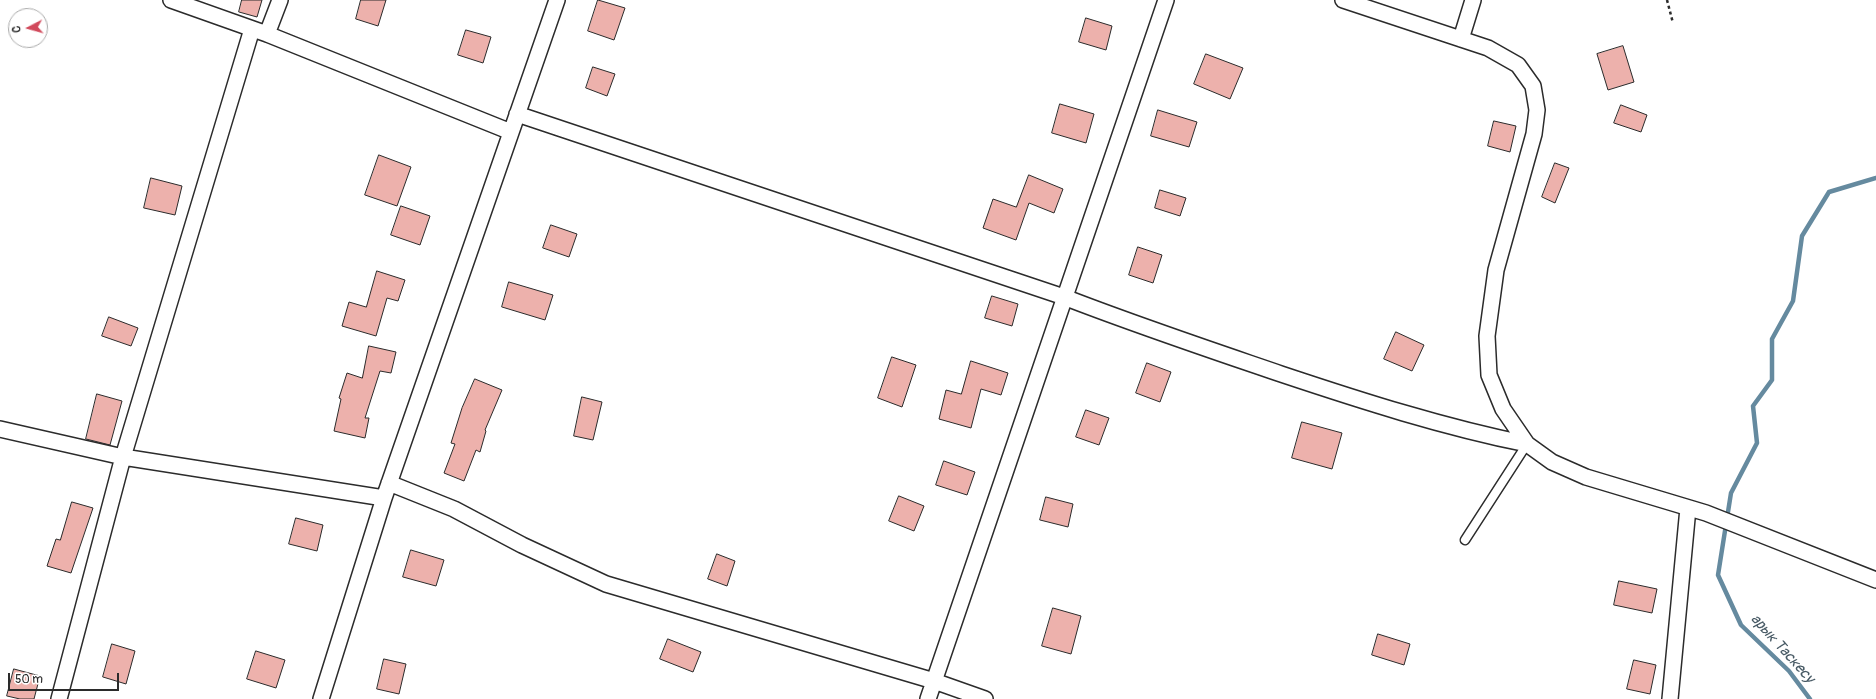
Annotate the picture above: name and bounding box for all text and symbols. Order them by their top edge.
north arrow [8,8,48,48]
text: С [10,25,23,33]
water label: арык Таскесу [1746,611,1818,687]
scale bar [10,665,121,691]
text: 50 m [15,672,43,687]

